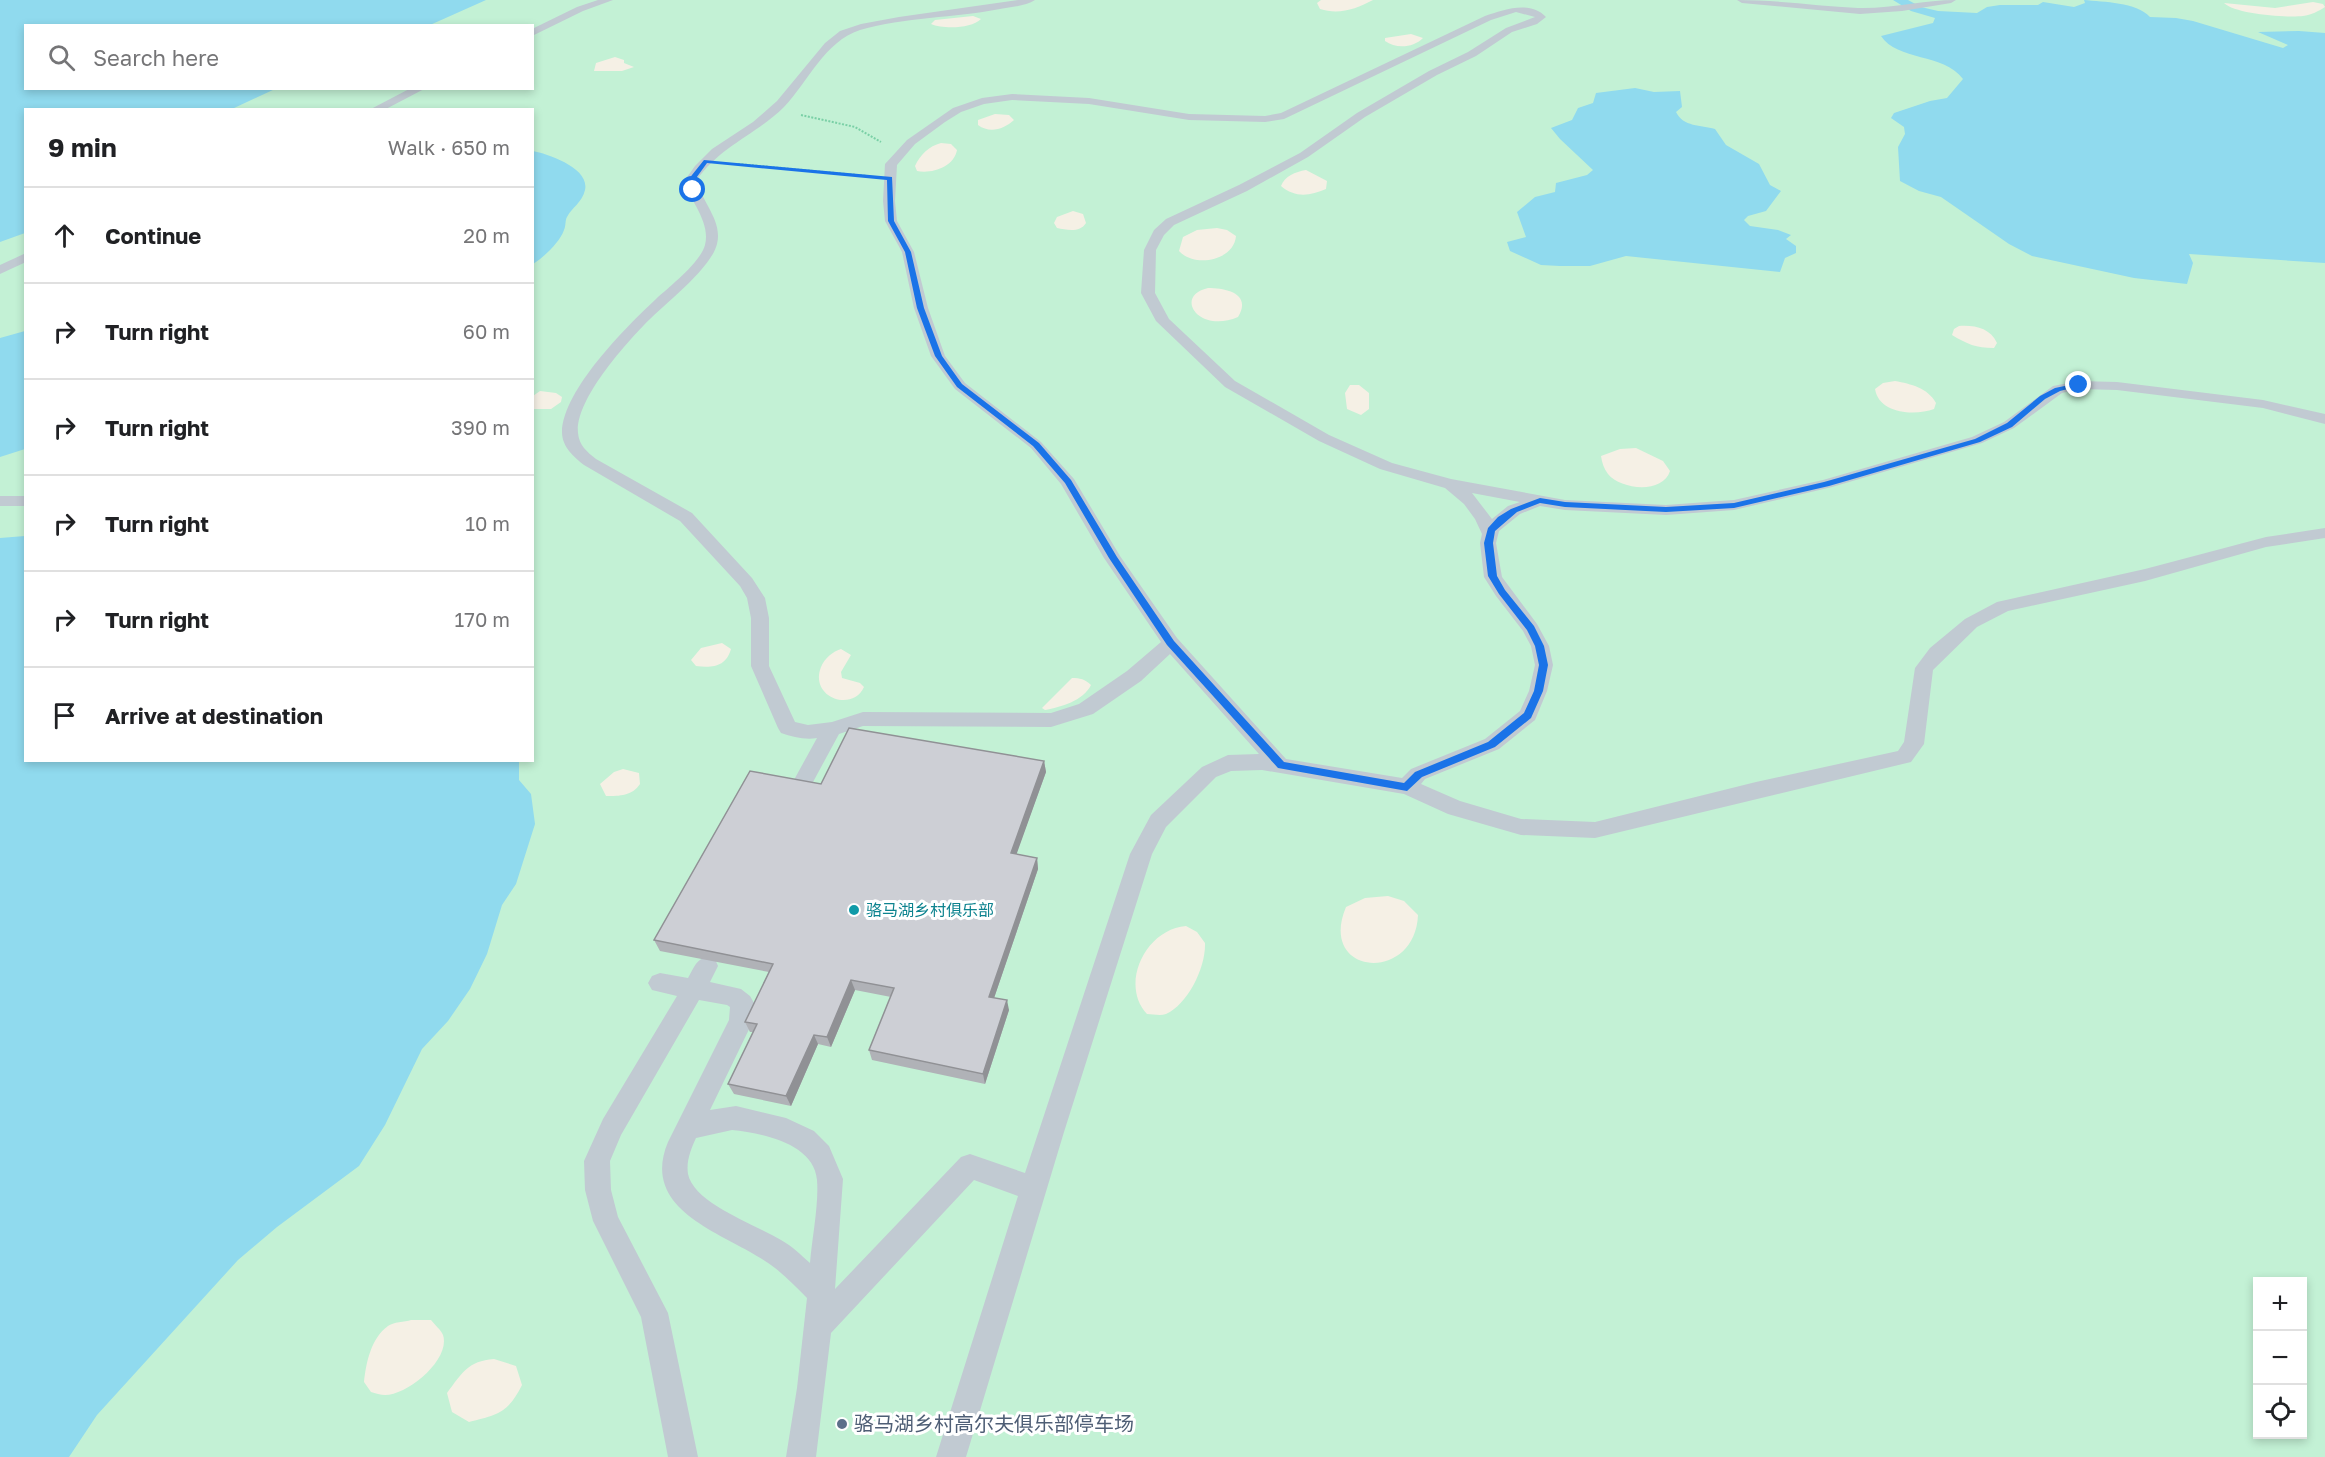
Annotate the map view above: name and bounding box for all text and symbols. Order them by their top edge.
search box [24,24,534,90]
icon: search [45,41,78,74]
text: Search here [93,44,219,71]
text: 9 min [48,132,117,163]
text: Walk · 650 m [388,135,510,159]
route start [679,176,705,202]
icon: ahead [48,219,81,252]
text: Continue [105,222,201,249]
text: 20 m [463,223,510,247]
icon: right [48,315,81,348]
text: Turn right [105,318,209,345]
text: 60 m [463,319,510,343]
route end [2065,371,2091,397]
icon: right [48,411,81,444]
text: Turn right [105,414,209,441]
text: 390 m [451,415,510,439]
icon: right [48,507,81,540]
text: Turn right [105,510,209,537]
text: 10 m [465,511,510,535]
icon: right [48,603,81,636]
text: Turn right [105,606,209,633]
text: 170 m [455,607,510,631]
icon: arrive [48,699,81,732]
text: Arrive at destination [105,702,323,729]
place label: 骆马湖乡村俱乐部 [866,900,994,920]
marker: 骆马湖乡村俱乐部 [847,903,861,917]
map controls [2253,1277,2307,1439]
button: + [2253,1277,2307,1331]
button: − [2253,1331,2307,1385]
button: locate [2253,1385,2307,1439]
place label: 骆马湖乡村高尔夫俱乐部停车场 [854,1411,1134,1435]
marker: 骆马湖乡村高尔夫俱乐部停车场 [835,1417,849,1431]

